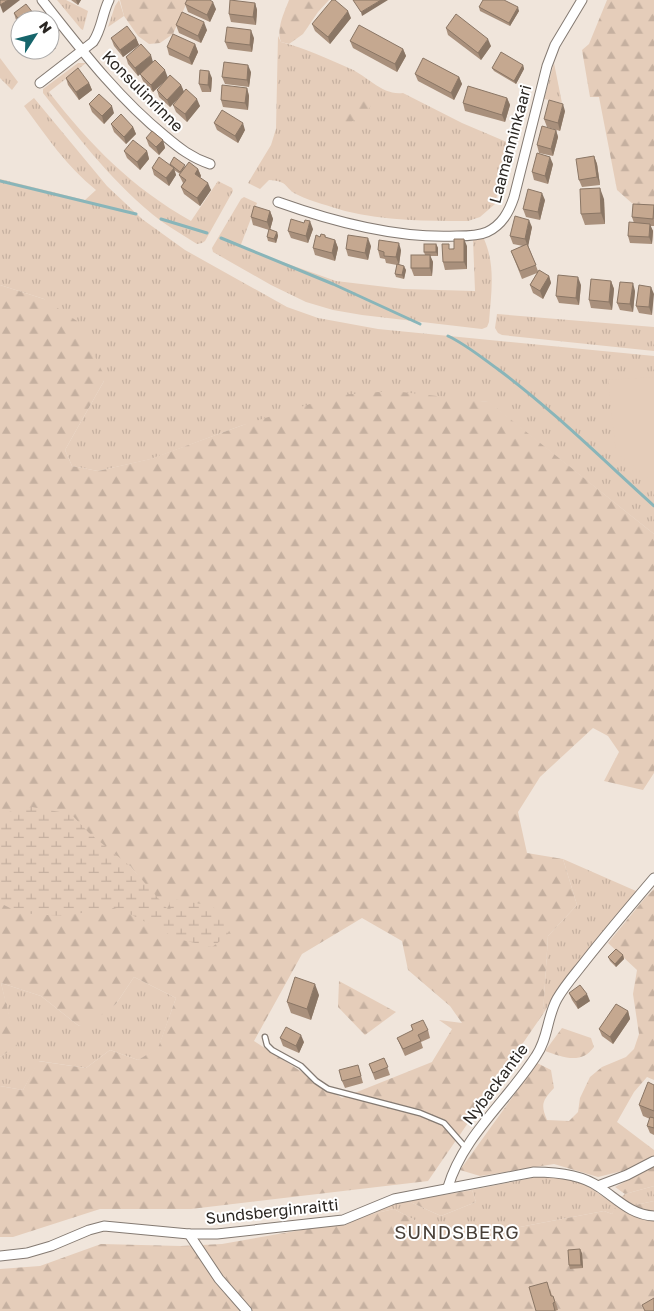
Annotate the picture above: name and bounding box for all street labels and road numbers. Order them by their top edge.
street label: Konsulinrinne [98,46,188,136]
street label: Laamanninkaari [485,83,535,205]
street label: Nybackantie [458,1040,532,1128]
street label: Sundsberginraitti [205,1194,339,1228]

